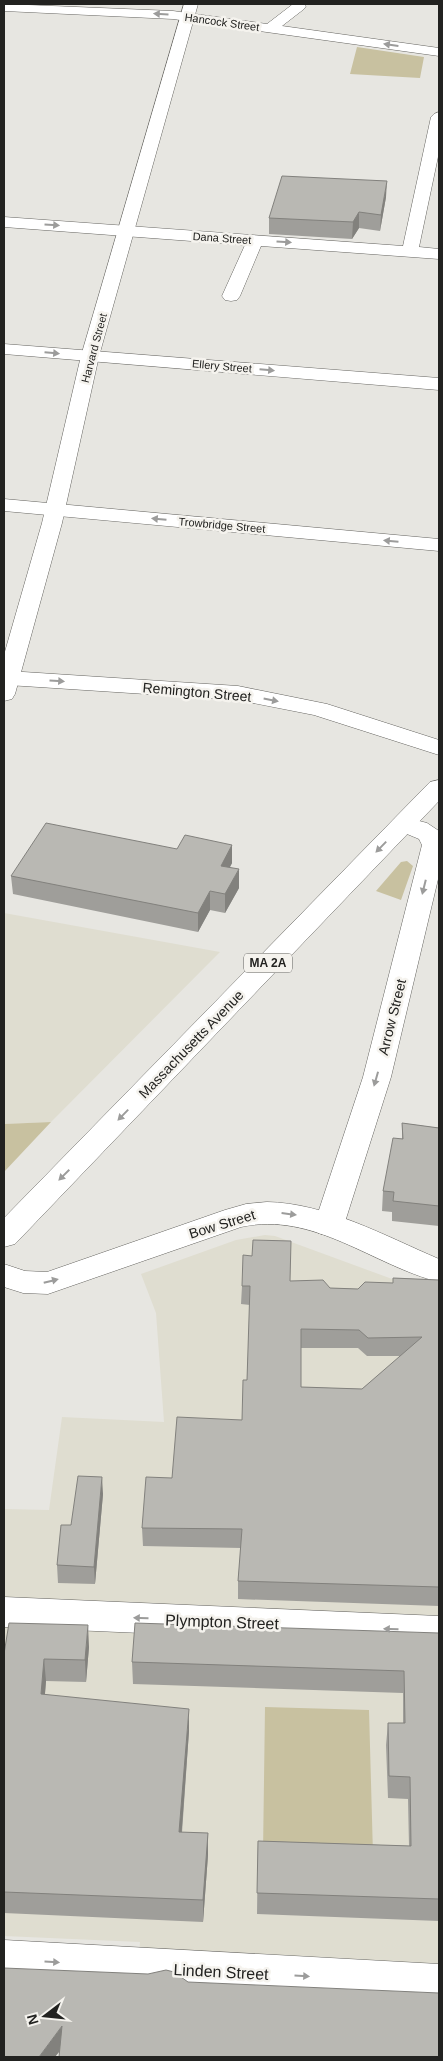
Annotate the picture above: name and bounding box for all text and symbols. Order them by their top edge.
one-way arrow [152,10,168,18]
street label: Hancock Street [184,11,260,33]
one-way arrow [383,41,399,49]
one-way arrow [45,222,61,230]
street label: Dana Street [192,230,252,246]
one-way arrow [277,239,293,247]
street label: Harvard Street [79,312,109,384]
one-way arrow [45,349,61,357]
street label: Ellery Street [192,357,252,375]
one-way arrow [259,366,275,374]
one-way arrow [151,515,167,523]
street label: Trowbridge Street [178,515,266,535]
one-way arrow [382,536,398,544]
one-way arrow [49,677,65,685]
street label: Remington Street [142,679,252,705]
one-way arrow [263,696,279,704]
one-way arrow [375,841,387,853]
one-way arrow [420,880,428,895]
road number: MA 2A [244,954,292,972]
street label: Arrow Street [375,977,409,1057]
street label: Massachusetts Avenue [135,987,247,1101]
one-way arrow [372,1071,380,1086]
one-way arrow [117,1109,129,1121]
one-way arrow [58,1169,70,1181]
street label: Bow Street [187,1206,257,1242]
one-way arrow [282,1210,298,1218]
one-way arrow [43,1277,58,1285]
street label: Plympton Street [165,1612,280,1633]
one-way arrow [133,1614,149,1622]
one-way arrow [382,1624,398,1632]
one-way arrow [45,1959,61,1967]
street label: Linden Street [173,1961,270,1983]
one-way arrow [294,1973,310,1981]
north arrow [20,1991,70,2041]
text: N [23,2013,42,2027]

